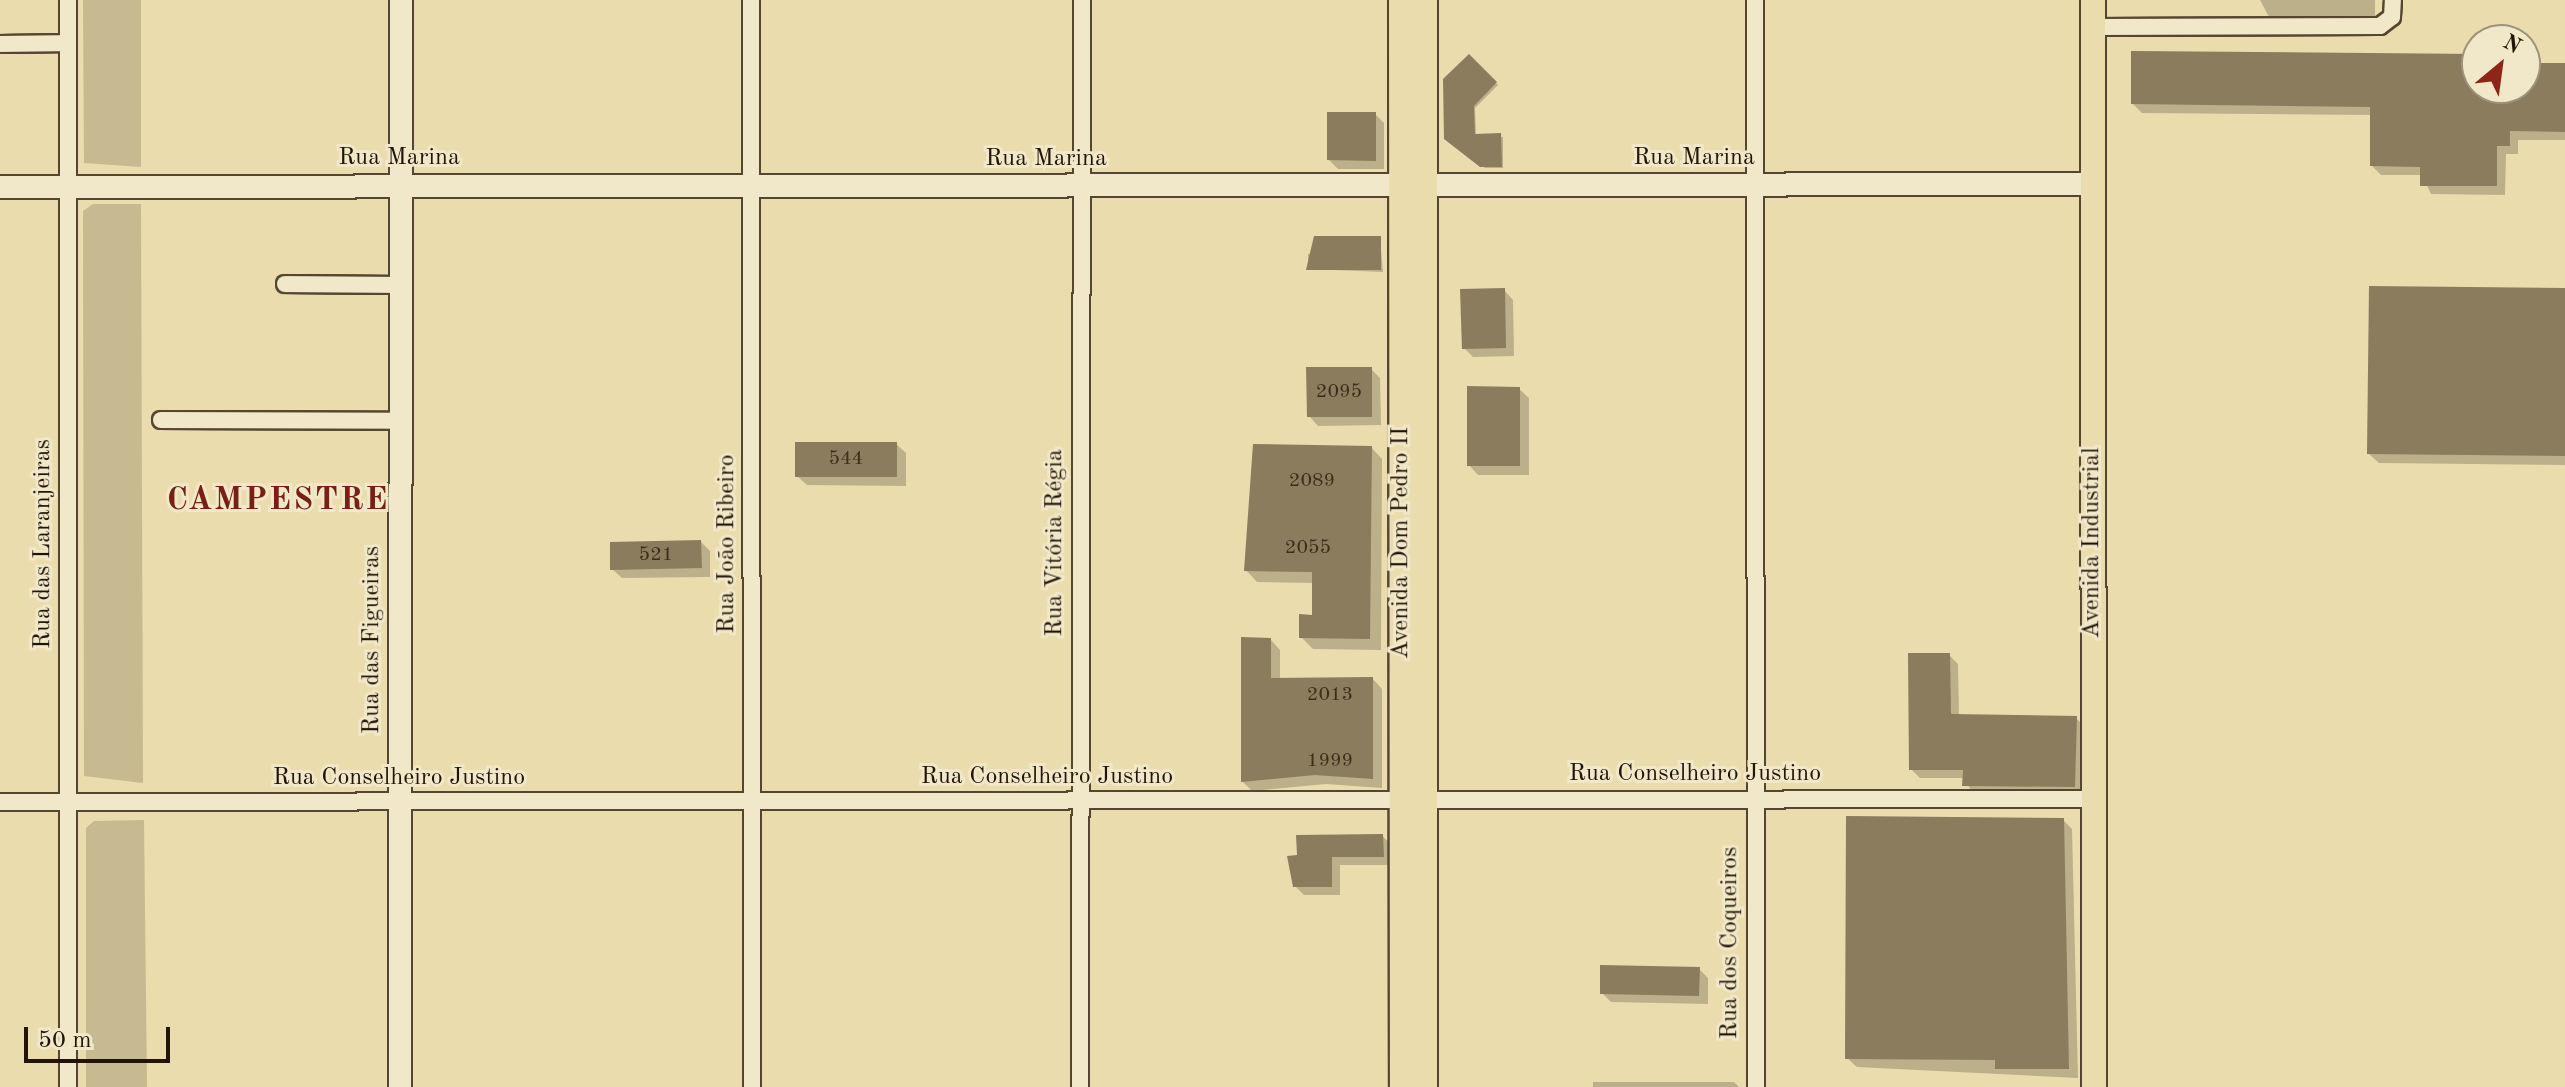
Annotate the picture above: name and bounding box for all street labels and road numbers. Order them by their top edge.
street label: Rua Marina [338,145,460,173]
street label: Rua Marina [1633,145,1755,173]
street label: Rua Marina [985,146,1107,174]
street label: Avenida Dom Pedro II [1388,427,1416,659]
street label: Rua das Laranjeiras [30,439,58,649]
street label: Avenida Industrial [2079,447,2107,639]
street label: Rua Vitória Régia [1042,449,1070,637]
street label: Rua João Ribeiro [714,454,742,634]
street label: Rua das Figueiras [359,546,387,734]
street label: Rua Conselheiro Justino [1569,761,1821,789]
street label: Rua Conselheiro Justino [921,764,1173,792]
street label: Rua Conselheiro Justino [273,765,525,793]
street label: Rua dos Coqueiros [1717,847,1745,1039]

